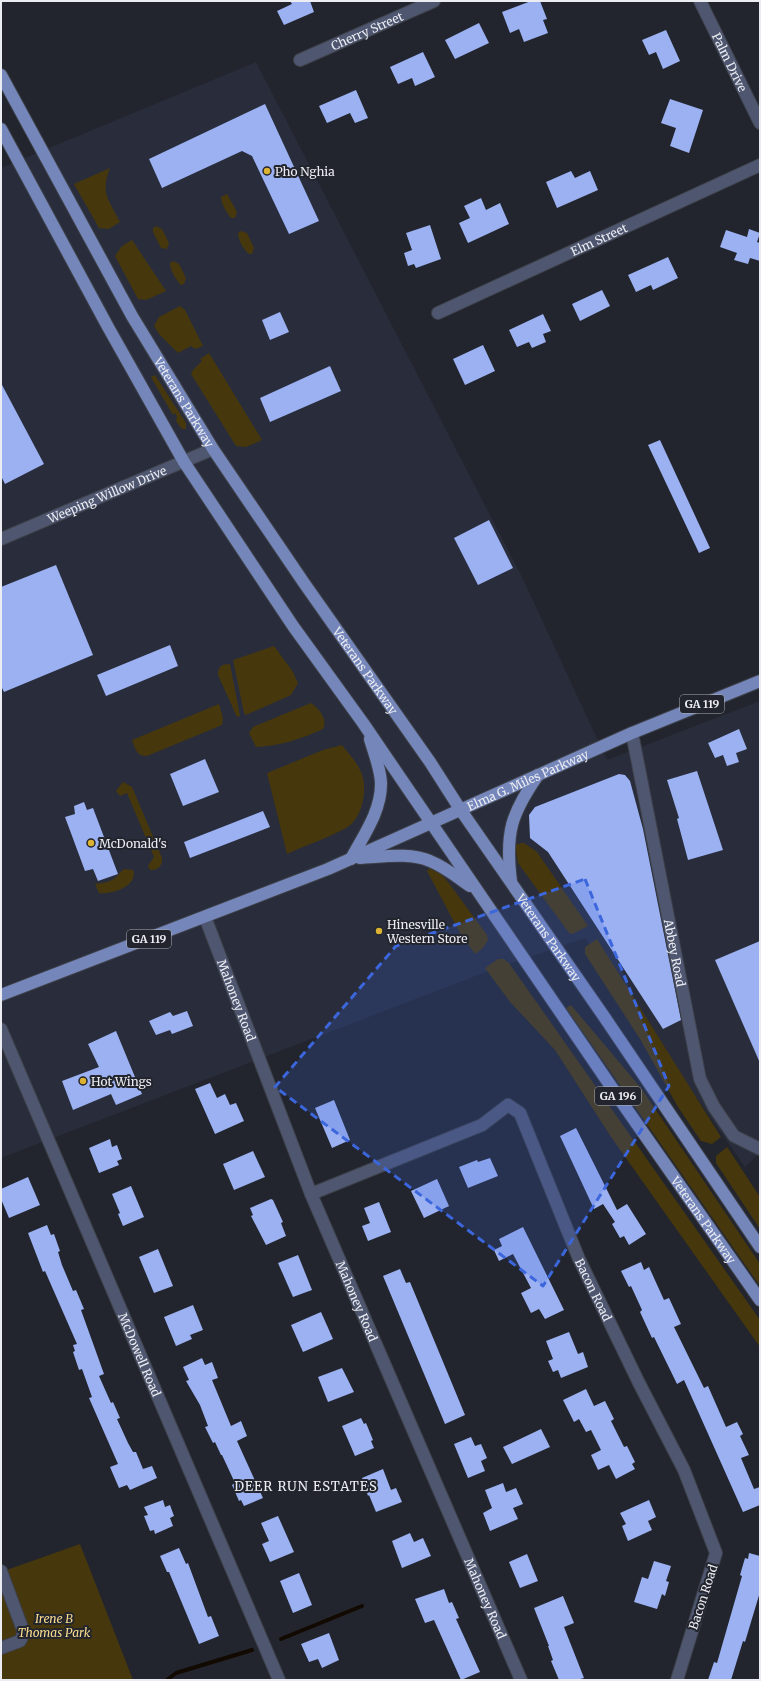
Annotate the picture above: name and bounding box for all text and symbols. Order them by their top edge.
street label: Cherry Street [328,8,405,53]
street label: Palm Drive [709,30,751,94]
place label: Pho Nghia [275,164,335,179]
marker: Pho Nghia [262,166,272,176]
street label: Elm Street [568,219,630,259]
street label: Veterans Parkway [151,353,218,450]
street label: Weeping Willow Drive [44,462,169,526]
street label: Veterans Parkway [329,623,401,717]
road number: GA 119 [680,695,724,713]
street label: Elma G. Miles Parkway [464,746,591,813]
place label: McDonald's [99,836,167,851]
marker: McDonald's [86,838,96,848]
street label: Veterans Parkway [513,890,585,984]
place label: Hinesville Western Store [386,917,467,946]
street label: Abbey Road [661,917,689,988]
marker: Hinesville Western Store [374,926,384,936]
road number: GA 119 [127,930,171,948]
street label: Mahoney Road [214,957,259,1043]
place label: Hot Wings [91,1074,152,1089]
marker: Hot Wings [78,1076,88,1086]
road number: GA 196 [595,1087,641,1105]
street label: Veterans Parkway [668,1173,740,1266]
street label: Bacon Road [572,1256,615,1323]
street label: Mahoney Road [333,1258,381,1344]
street label: McDowell Road [116,1310,165,1399]
district label: DEER RUN ESTATES [234,1478,378,1495]
street label: Mahoney Road [462,1556,510,1641]
street label: Bacon Road [685,1562,721,1632]
park label: Irene B Thomas Park [18,1611,91,1640]

